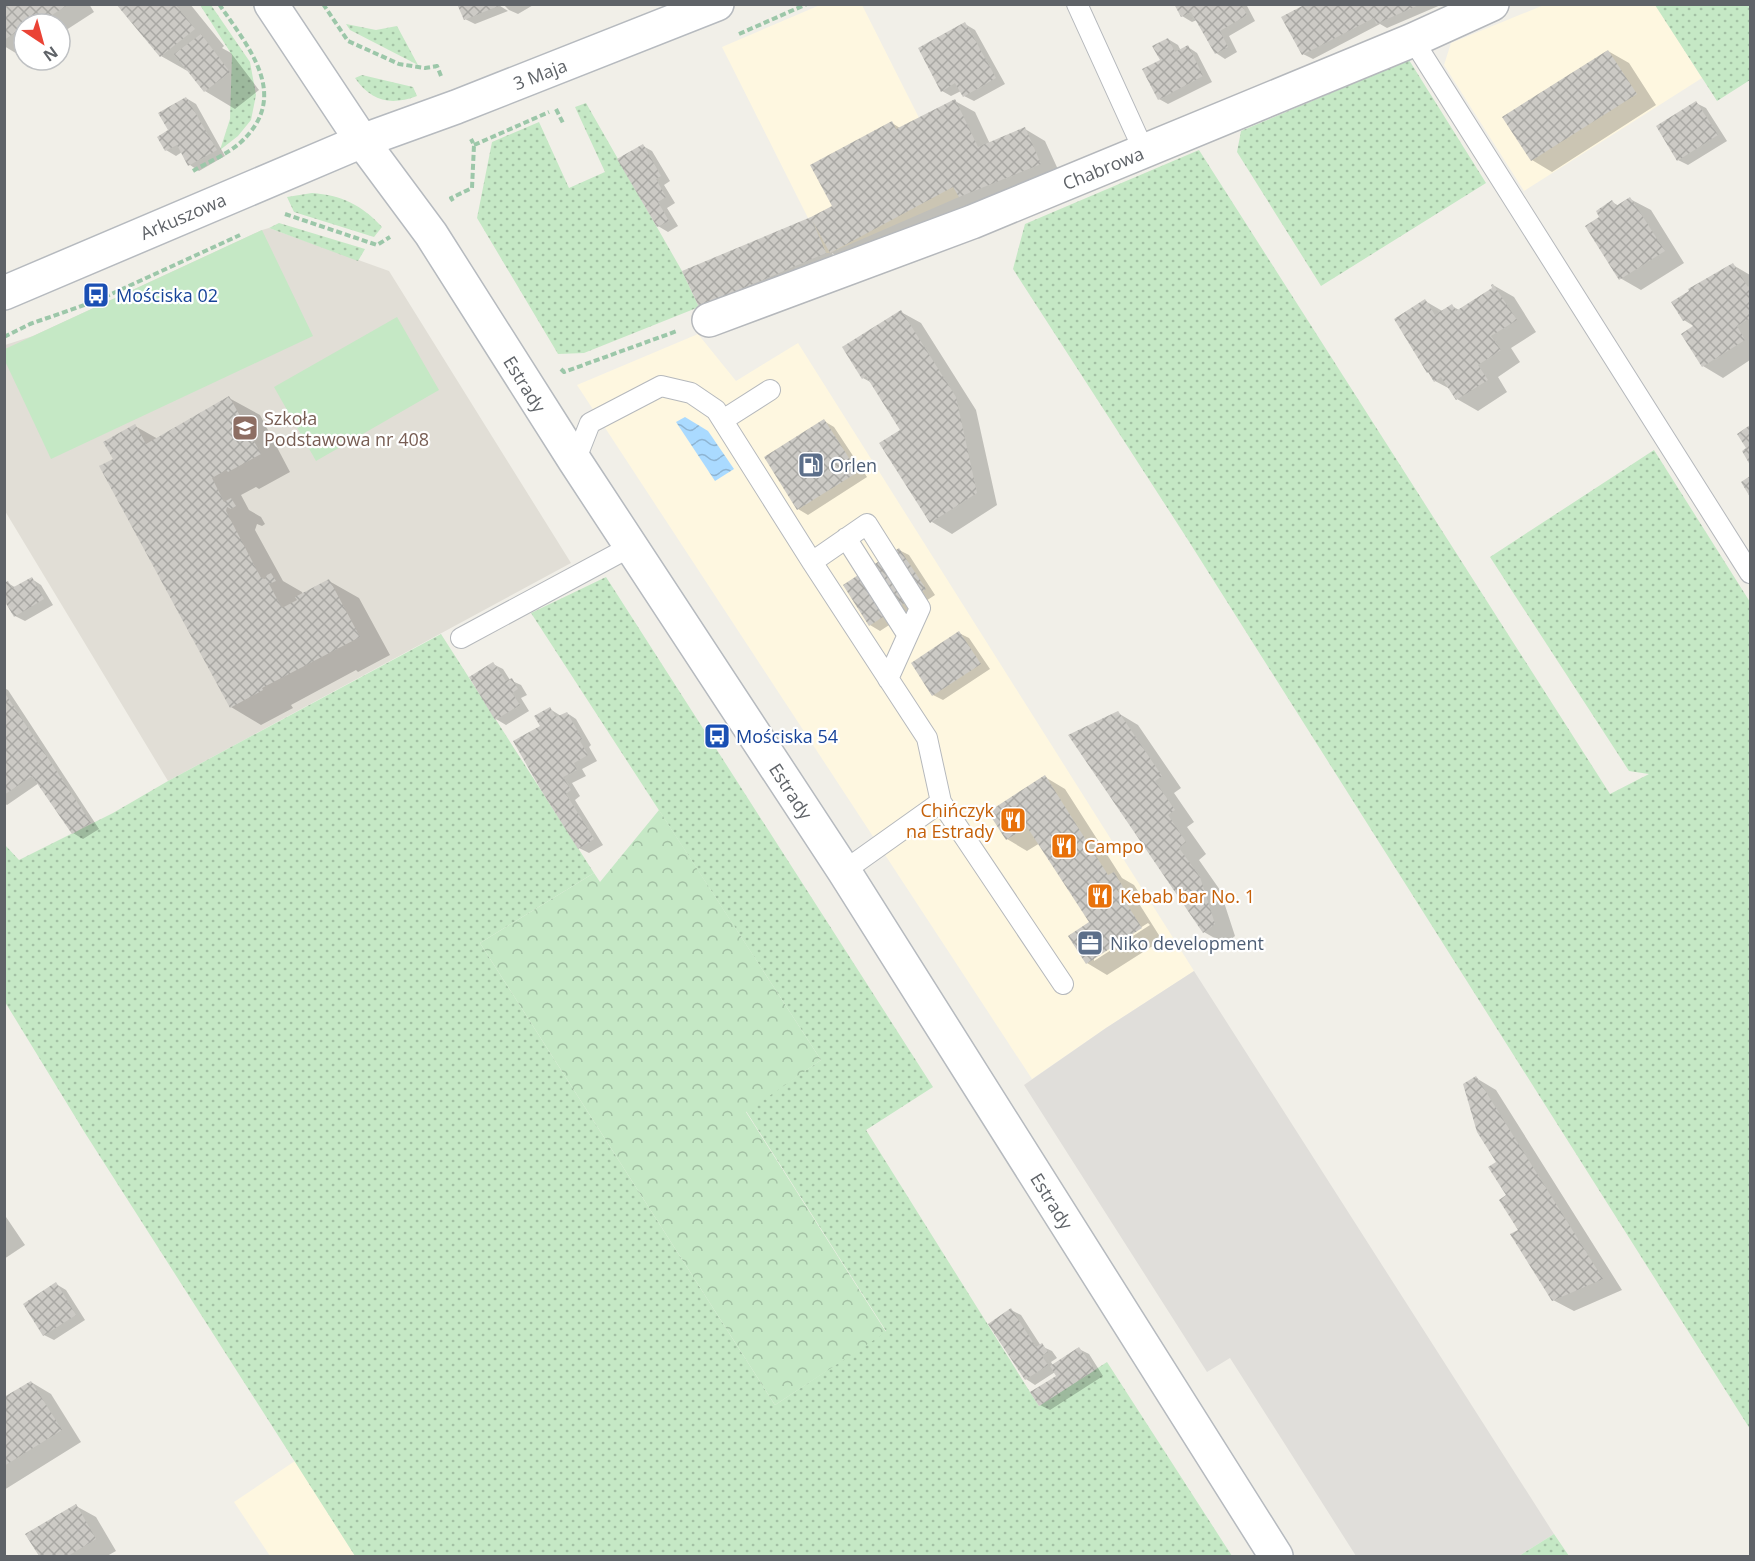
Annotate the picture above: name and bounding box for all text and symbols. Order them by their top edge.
north arrow [12,12,72,72]
text: N [39,41,63,67]
street label: 3 Maja [510,53,570,95]
street label: Chabrowa [1059,141,1147,195]
street label: Arkuszowa [136,187,230,245]
bus stop icon: Mościska 02 [81,280,111,310]
place label: Mościska 02 [116,283,218,307]
street label: Estrady [498,351,552,418]
place label: Szkoła Podstawowa nr 408 [264,406,429,451]
school or university icon: Szkoła Podstawowa nr 408 [230,413,260,443]
fuel station icon: Orlen [796,450,826,480]
place label: Orlen [830,453,877,477]
bus stop icon: Mościska 54 [702,721,732,751]
place label: Mościska 54 [736,724,838,748]
street label: Estrady [764,758,819,825]
place label: Chińczyk na Estrady [906,798,995,843]
restaurant icon: Chińczyk na Estrady [998,805,1028,835]
restaurant icon: Campo [1049,831,1079,861]
place label: Campo [1084,834,1144,858]
restaurant icon: Kebab bar No. 1 [1085,881,1115,911]
place label: Kebab bar No. 1 [1120,884,1255,908]
office icon: Niko development [1075,928,1105,958]
place label: Niko development [1110,931,1264,955]
street label: Estrady [1025,1168,1079,1235]

